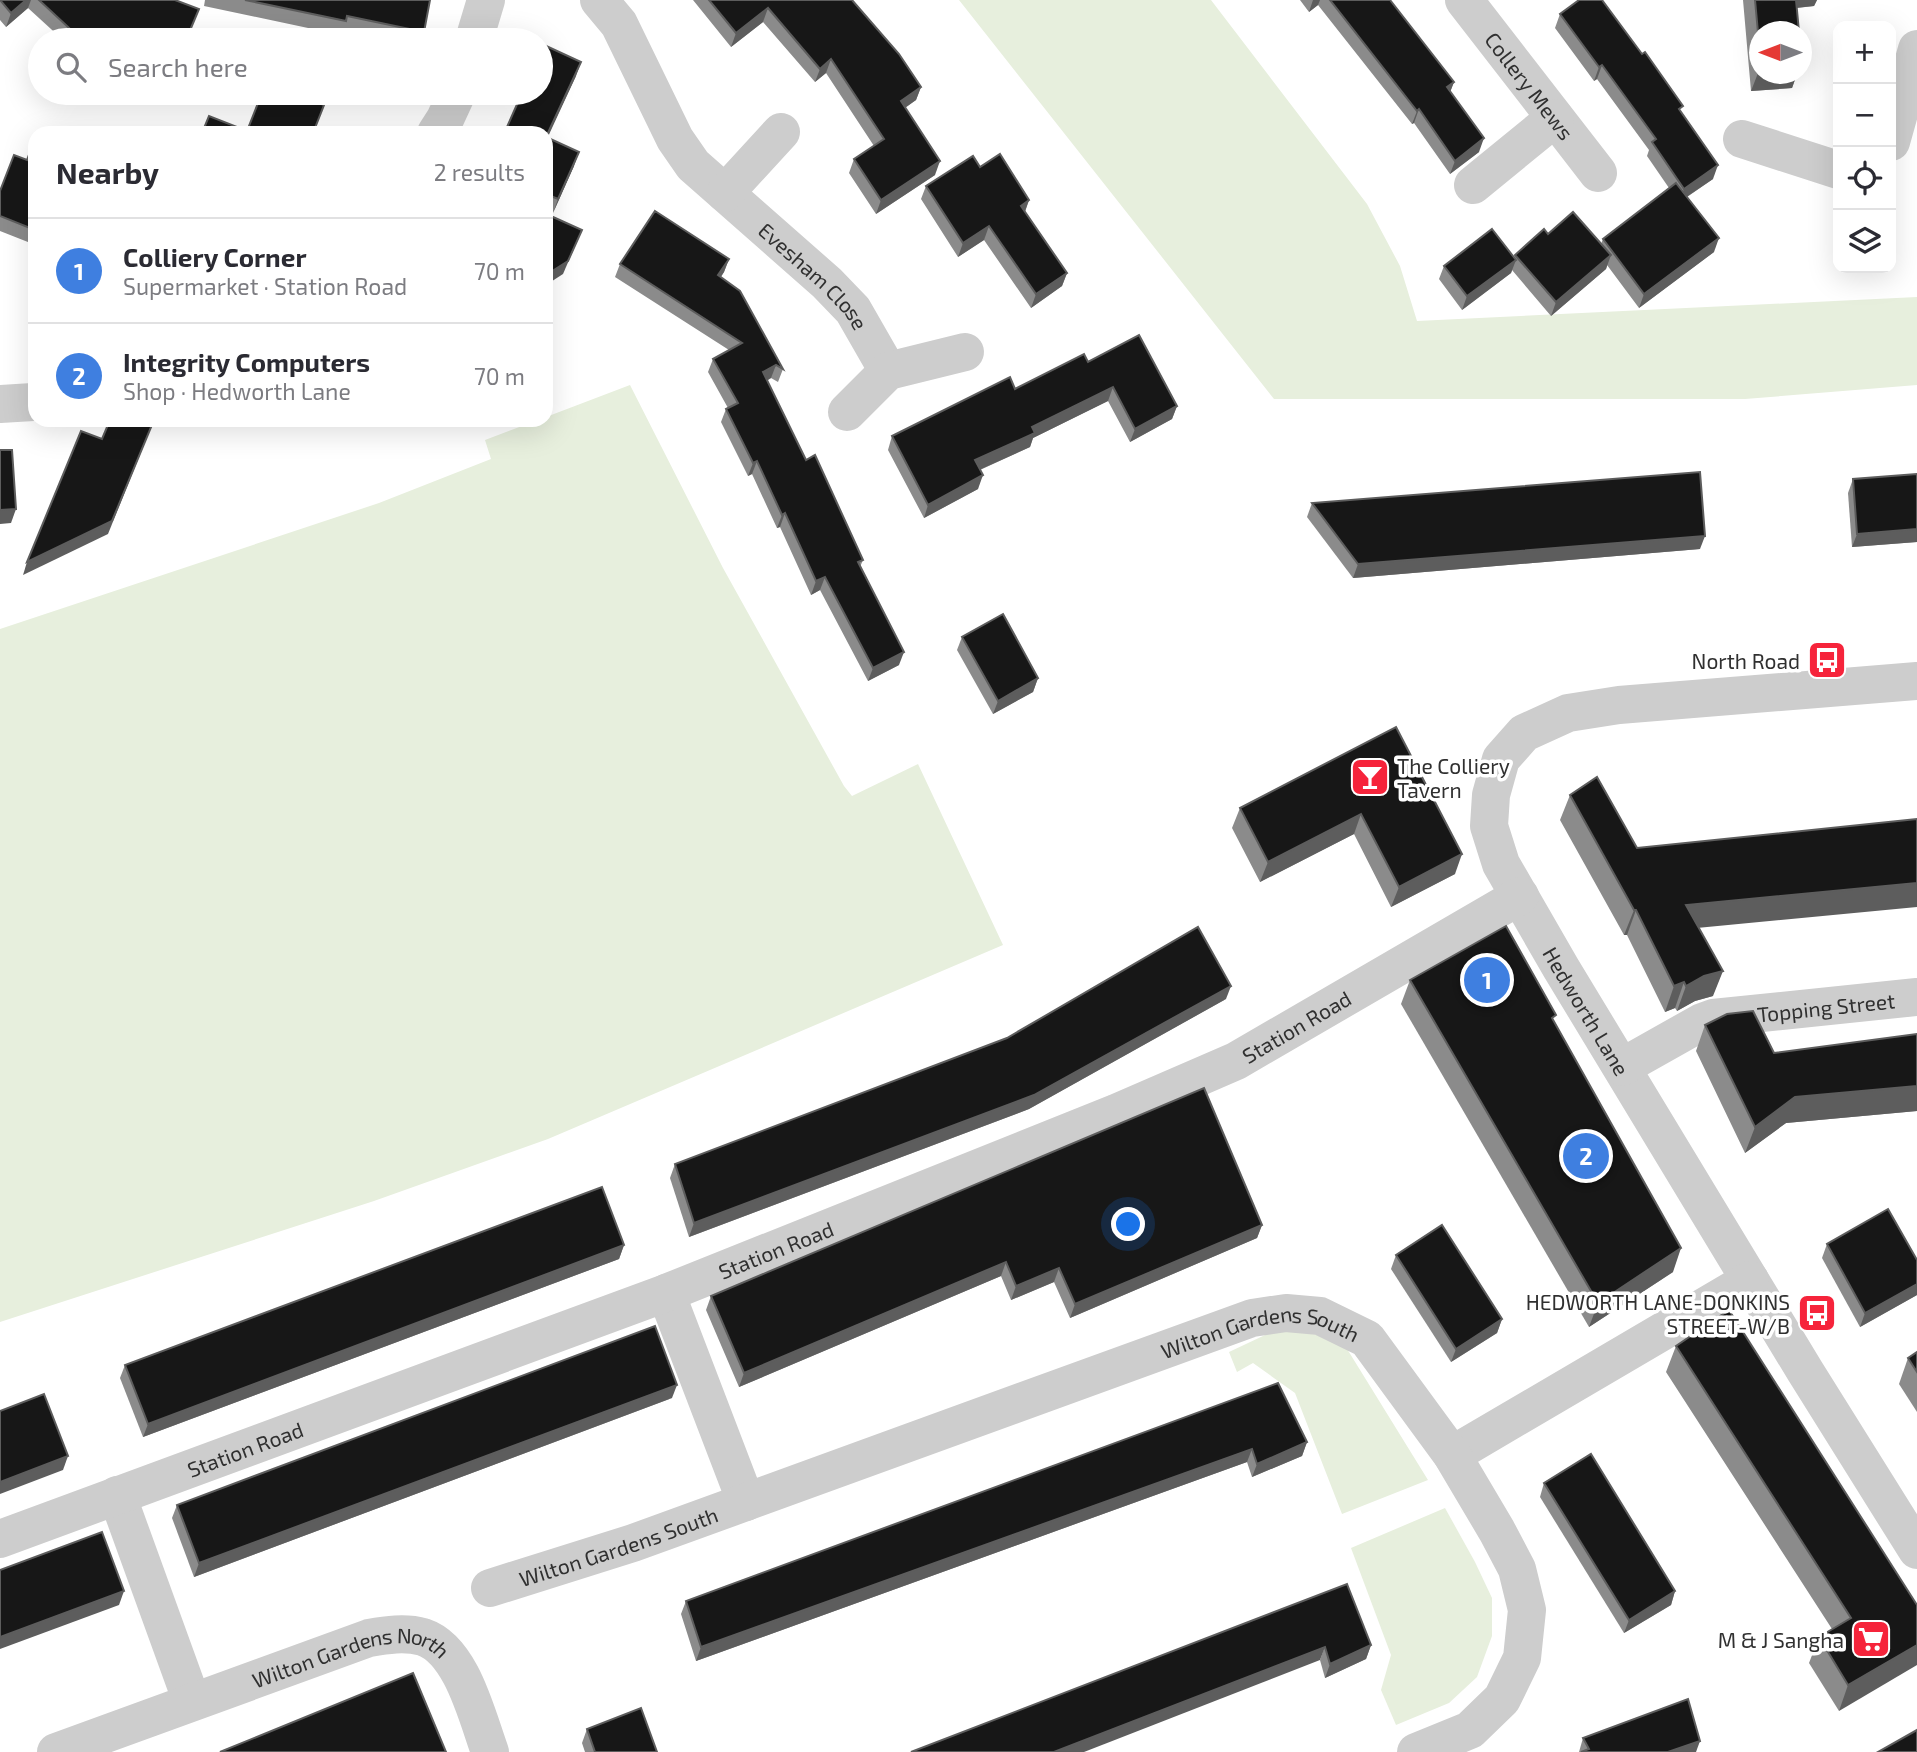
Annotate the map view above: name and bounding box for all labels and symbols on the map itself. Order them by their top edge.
north arrow [1749,21,1812,84]
street label: Collery Mews [1481,27,1580,144]
street label: Evesham Close [754,217,874,334]
bus stop icon: North Road [1806,639,1848,681]
place label: North Road [1692,648,1800,673]
place label: The Colliery Tavern [1397,753,1510,802]
bar icon: The Colliery Tavern [1349,756,1391,798]
street label: Hedworth Lane [1539,942,1635,1080]
pin: 1 [1464,954,1510,1006]
street label: Station Road [1237,985,1355,1067]
street label: Topping Street [1756,987,1896,1026]
pin: 2 [1563,1130,1609,1182]
your location [1111,1207,1145,1241]
street label: Station Road [714,1215,837,1283]
place label: HEDWORTH LANE-DONKINS STREET-W/B [1526,1289,1790,1338]
bus stop icon: HEDWORTH LANE-DONKINS STREET-W/B [1796,1292,1838,1334]
street label: Wilton Gardens South [1157,1300,1364,1363]
street label: Station Road [183,1416,306,1481]
street label: Wilton Gardens South [516,1501,721,1591]
supermarket icon: M & J Sangha [1850,1618,1892,1660]
street label: Wilton Gardens North [248,1622,455,1692]
place label: M & J Sangha [1718,1627,1844,1652]

